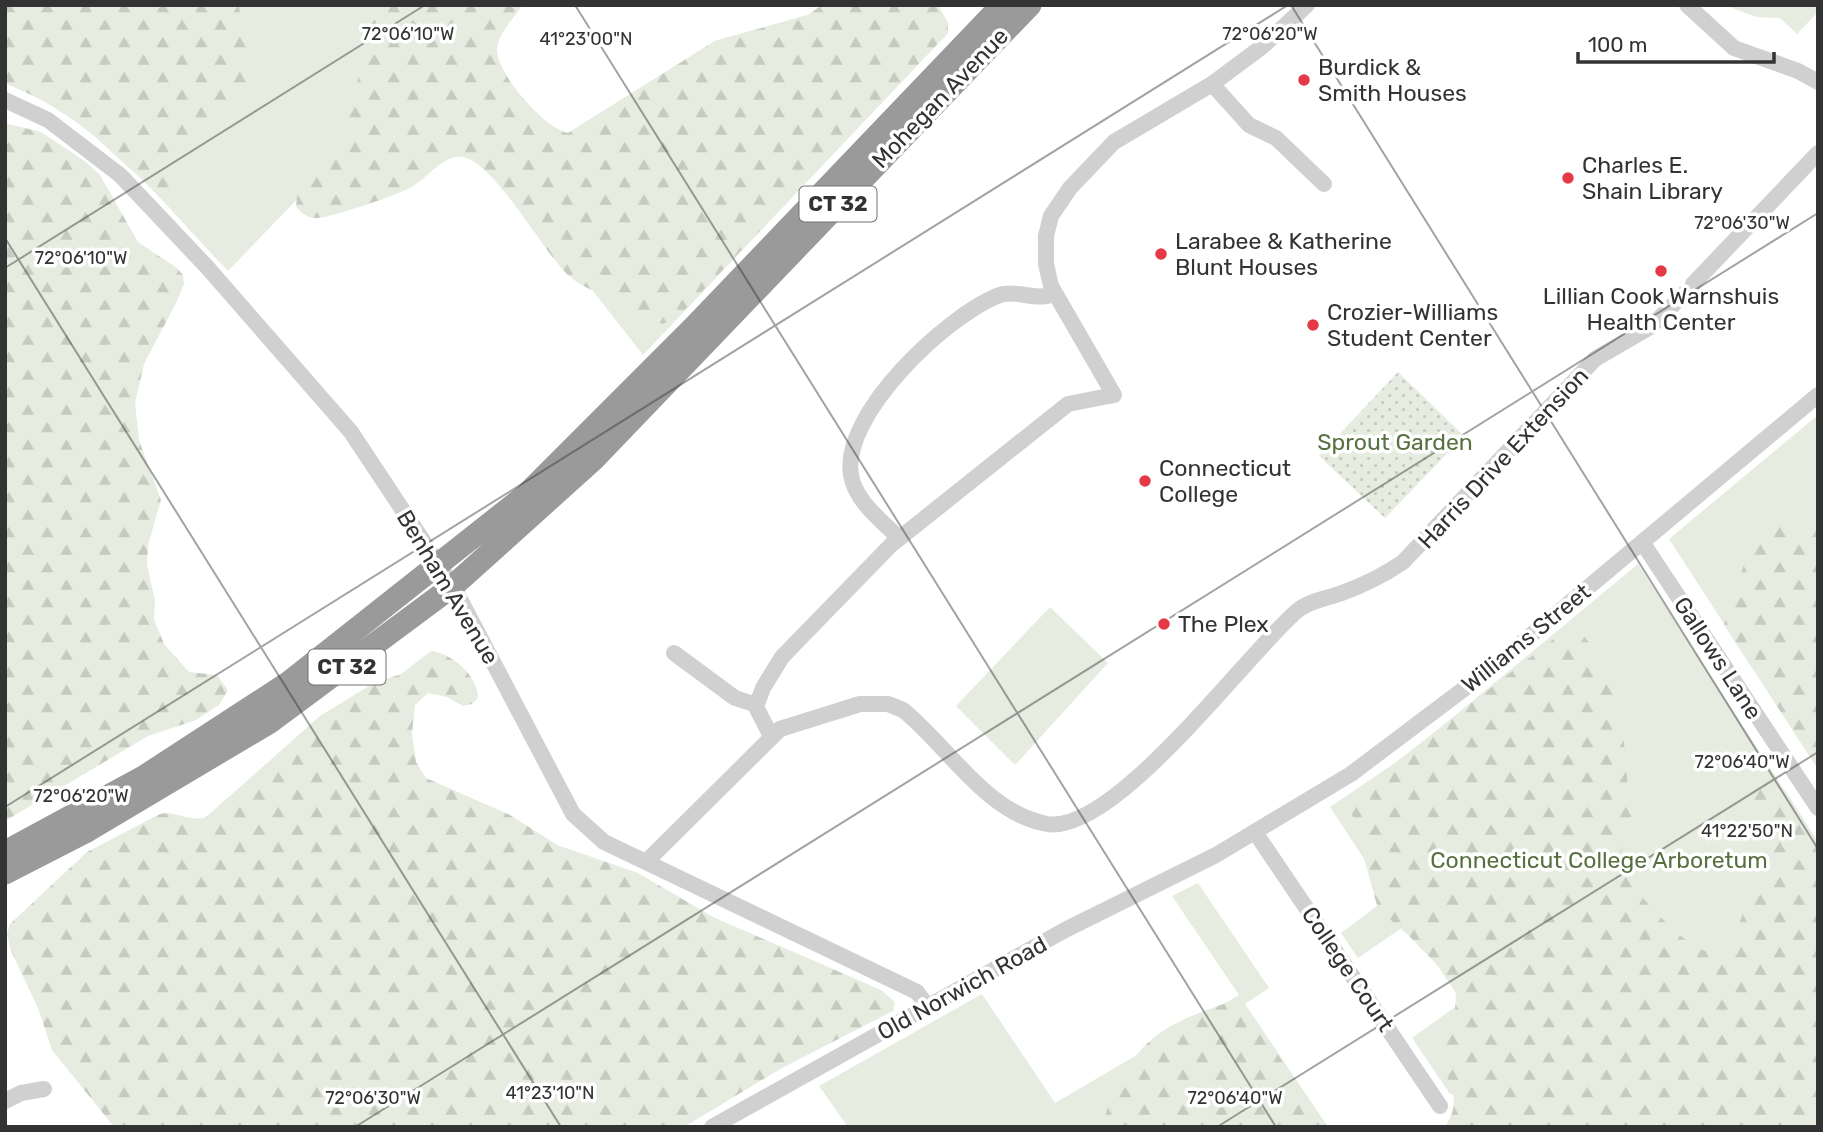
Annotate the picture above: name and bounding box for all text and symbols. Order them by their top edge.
scale bar [1578,21,1774,65]
street label: Mohegan Avenue [866,22,1014,174]
text: 72°06'10"W [362,23,454,45]
text: 72°06'20"W [1222,23,1318,45]
text: 41°23'00"N [540,28,632,50]
text: 100 m [1588,32,1647,57]
place label: Burdick & Smith Houses [1318,53,1467,107]
marker: Burdick & Smith Houses [1296,72,1312,88]
place label: Charles E. Shain Library [1582,151,1723,205]
marker: Charles E. Shain Library [1560,170,1576,186]
road number: CT 32 [800,186,876,222]
text: 72°06'30"W [1694,212,1790,234]
place label: Larabee & Katherine Blunt Houses [1175,227,1392,281]
marker: Larabee & Katherine Blunt Houses [1153,246,1169,262]
text: 72°06'10"W [35,247,127,269]
marker: Lillian Cook Warnshuis Health Center [1653,263,1669,279]
place label: Lillian Cook Warnshuis Health Center [1543,282,1779,336]
place label: Crozier-Williams Student Center [1327,298,1498,352]
marker: Crozier-Williams Student Center [1305,317,1321,333]
street label: Harris Drive Extension [1412,362,1594,554]
park label: Sprout Garden [1317,428,1473,456]
place label: Connecticut College [1159,454,1291,508]
marker: Connecticut College [1137,473,1153,489]
street label: Benham Avenue [391,505,505,669]
street label: Williams Street [1456,577,1596,699]
street label: Gallows Lane [1668,591,1768,725]
place label: The Plex [1178,610,1269,638]
marker: The Plex [1156,616,1172,632]
road number: CT 32 [308,650,386,684]
text: 72°06'40"W [1694,751,1790,773]
text: 72°06'20"W [33,785,129,807]
text: 41°22'50"N [1701,820,1793,842]
park label: Connecticut College Arboretum [1430,846,1768,874]
street label: College Court [1296,901,1400,1037]
street label: Old Norwich Road [872,930,1052,1046]
text: 41°23'10"N [505,1082,595,1104]
text: 72°06'30"W [325,1087,421,1109]
text: 72°06'40"W [1187,1087,1283,1109]

